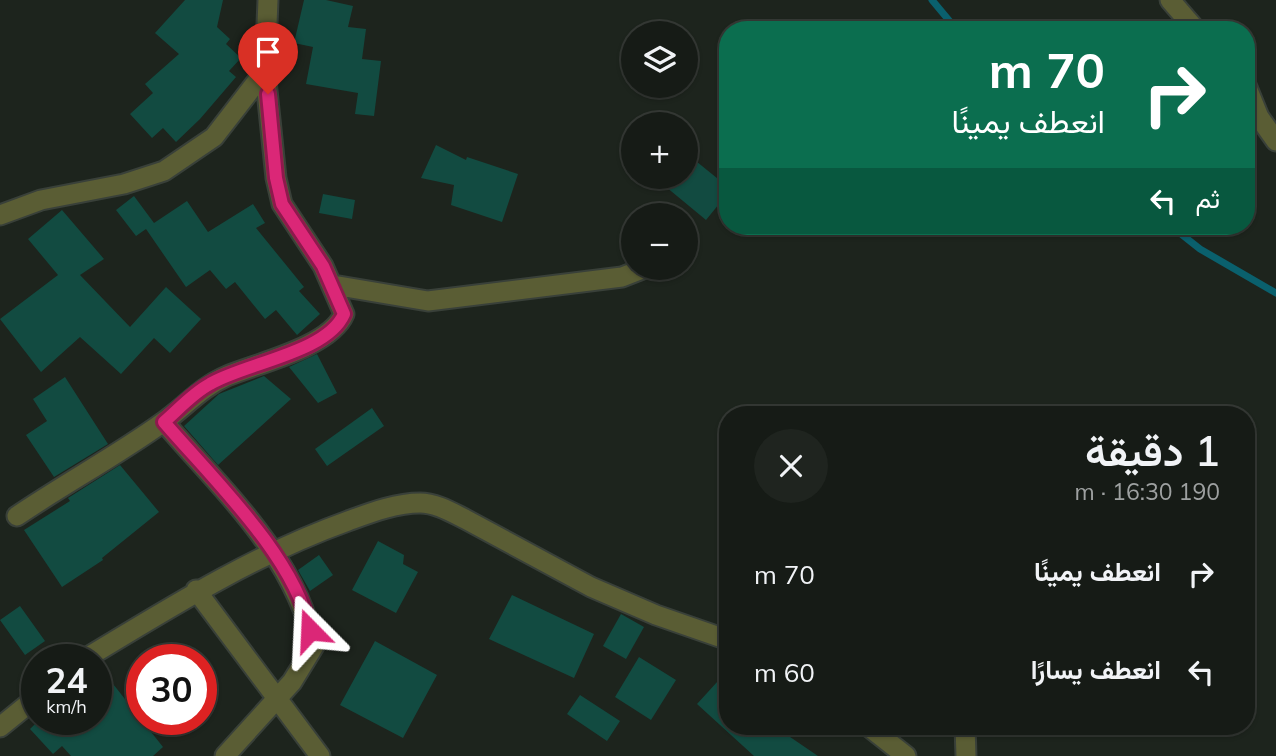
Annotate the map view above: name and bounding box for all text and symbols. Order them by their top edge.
map controls [621,21,698,280]
button: layers [621,21,698,98]
pin [238,22,298,94]
icon: arrive [249,33,287,71]
text: 70 m [989,39,1105,100]
icon: right [1129,49,1220,140]
text: انعطف يمينًا [951,101,1105,141]
button: + [621,112,698,189]
icon: left [1144,182,1182,220]
text: ثم [1196,182,1220,215]
button: − [621,203,698,280]
text: 1 دقيقة [1085,424,1220,477]
button: close [754,429,828,503]
text: 190 m · 16:30 [1075,477,1220,506]
text: انعطف يمينًا [1034,555,1161,588]
icon: right [1182,555,1220,593]
text: 70 m [754,558,815,591]
position arrow [273,593,347,667]
speed limit sign: 30 [126,644,217,735]
text: انعطف يسارًا [1031,653,1161,686]
icon: left [1182,653,1220,691]
text: 60 m [754,656,815,689]
text: 24 [45,658,88,702]
text: km/h [46,695,87,718]

